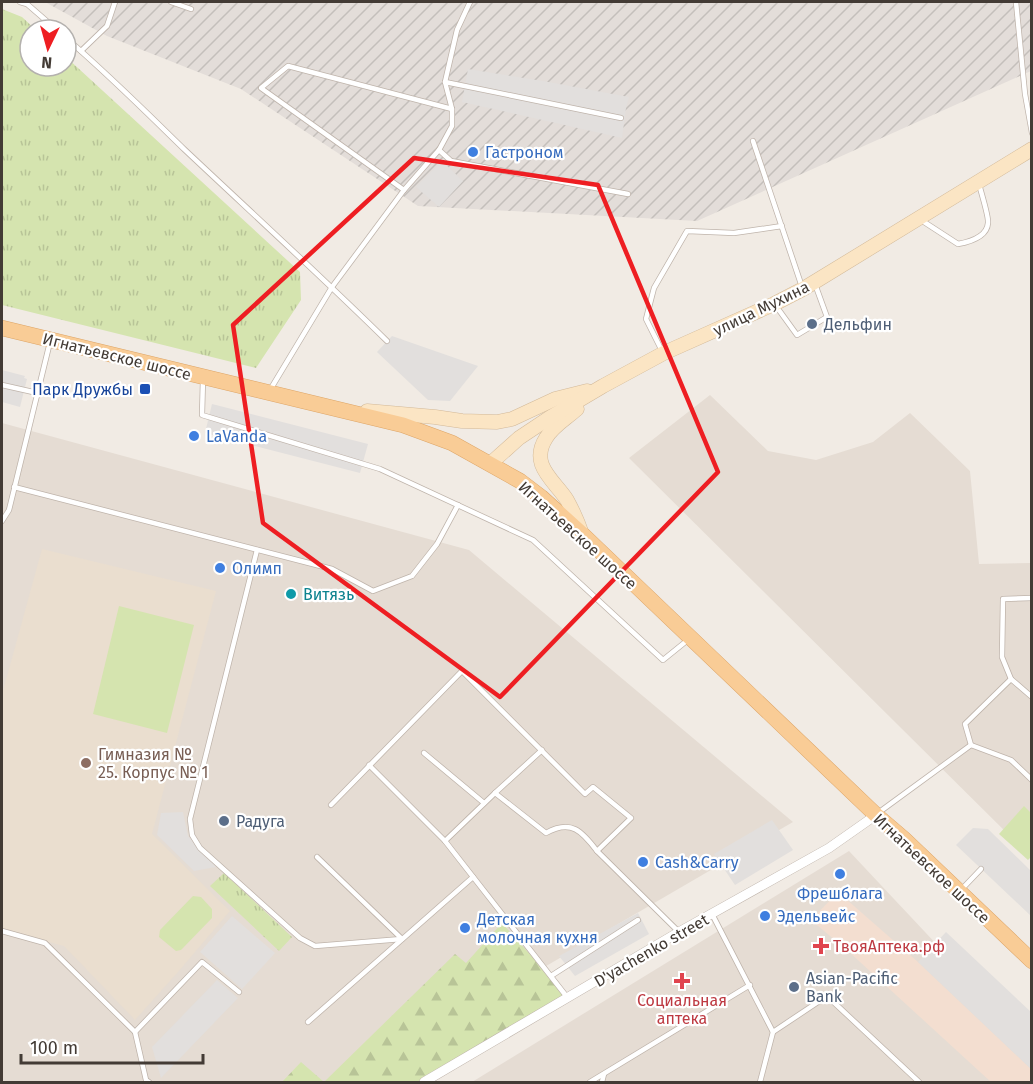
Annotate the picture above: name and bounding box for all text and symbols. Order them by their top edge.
north arrow [18,18,78,78]
text: N [41,53,53,72]
place label: Гастроном [485,143,564,162]
marker: Гастроном [466,145,480,159]
street label: улица Мухина [710,277,812,340]
place label: Дельфин [823,315,892,334]
marker: Дельфин [805,317,819,331]
street label: Игнатьевское шоссе [41,329,193,384]
place label: Парк Дружбы [32,380,133,399]
marker: Парк Дружбы [138,382,152,396]
place label: LaVanda [206,427,267,446]
marker: LaVanda [187,429,201,443]
street label: Игнатьевское шоссе [515,477,641,593]
place label: Олимп [232,559,282,578]
marker: Олимп [213,561,227,575]
place label: Витязь [303,585,354,604]
marker: Витязь [284,587,298,601]
place label: Гимназия № 25. Корпус № 1 [98,745,208,782]
marker: Гимназия № 25. Корпус № 1 [79,756,93,770]
street label: Игнатьевское шоссе [869,809,994,927]
place label: Радуга [236,812,285,831]
marker: Радуга [217,814,231,828]
place label: Cash&Carry [655,853,739,872]
marker: Cash&Carry [636,855,650,869]
marker: Фрешблага [833,867,847,881]
place label: Фрешблага [797,884,883,903]
place label: Эдельвейс [777,907,856,926]
marker: Эдельвейс [758,909,772,923]
place label: Детская молочная кухня [476,910,598,947]
street label: D'yachenko street [591,910,712,991]
marker: Детская молочная кухня [458,921,472,935]
place label: ТвояАптека.рф [833,937,945,956]
marker: ТвояАптека.рф [814,939,828,953]
place label: Asian-Pacific Bank [806,969,898,1006]
marker: Социальная аптека [675,974,689,988]
marker: Asian-Pacific Bank [787,980,801,994]
place label: Социальная аптека [637,991,727,1028]
scale bar [21,1027,202,1065]
text: 100 m [30,1037,78,1059]

